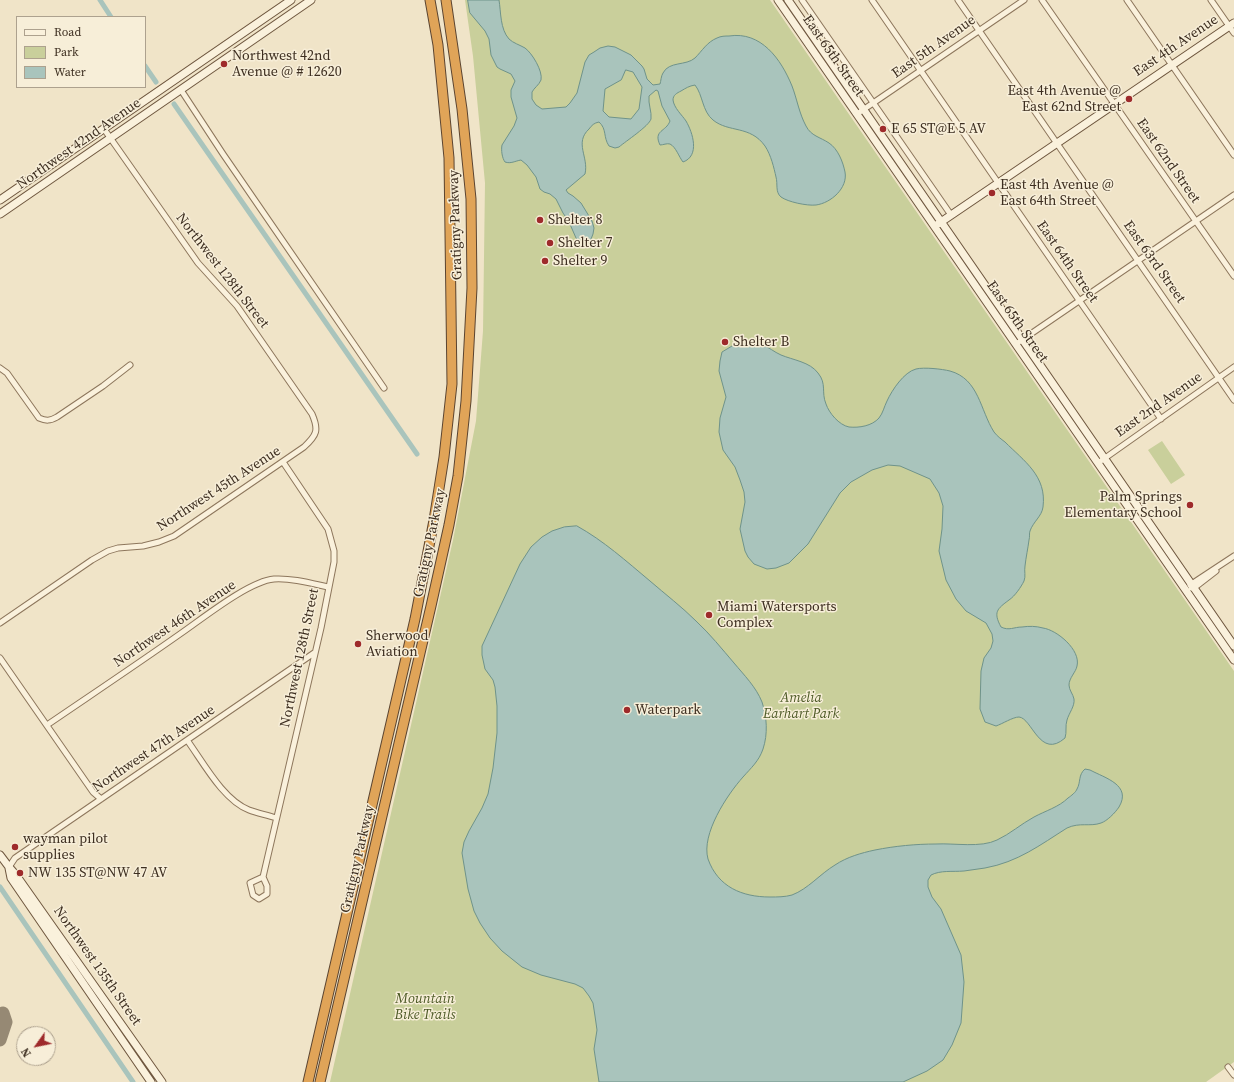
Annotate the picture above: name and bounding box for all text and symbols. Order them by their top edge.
street label: East 4th Avenue [1130,11,1222,81]
street label: East 65th Street [799,12,867,100]
street label: East 5th Avenue [889,12,979,82]
legend [16,16,146,88]
text: Road [54,24,81,40]
text: Park [54,44,79,60]
place label: Northwest 42nd Avenue @ # 12620 [232,48,342,80]
marker: Northwest 42nd Avenue @ # 12620 [219,59,229,69]
text: Water [54,64,86,80]
place label: East 4th Avenue @ East 62nd Street [1007,83,1121,116]
marker: East 4th Avenue @ East 62nd Street [1124,94,1134,104]
street label: Northwest 42nd Avenue [14,95,144,193]
street label: East 62nd Street [1133,115,1203,207]
place label: E 65 ST@E 5 AV [891,121,986,137]
marker: E 65 ST@E 5 AV [878,124,888,134]
street label: Gratigny Parkway [446,170,466,280]
place label: East 4th Avenue @ East 64th Street [1000,177,1114,210]
marker: East 4th Avenue @ East 64th Street [987,188,997,198]
street label: Northwest 128th Street [172,210,272,332]
place label: Shelter 8 [548,212,602,228]
marker: Shelter 8 [535,215,545,225]
street label: East 64th Street [1033,218,1101,306]
street label: East 63rd Street [1119,218,1189,306]
place label: Shelter 7 [558,235,612,251]
marker: Shelter 7 [545,238,555,248]
place label: Shelter 9 [553,253,607,269]
marker: Shelter 9 [540,256,550,266]
street label: East 65th Street [983,278,1051,366]
place label: Shelter B [733,334,789,350]
marker: Shelter B [720,337,730,347]
street label: East 2nd Avenue [1112,369,1206,441]
street label: Northwest 45th Avenue [154,443,284,535]
street label: Gratigny Parkway [410,487,450,599]
place label: Palm Springs Elementary School [1064,489,1182,522]
marker: Palm Springs Elementary School [1185,500,1195,510]
street label: Northwest 46th Avenue [111,577,239,671]
street label: Northwest 128th Street [277,587,323,729]
place label: Miami Watersports Complex [717,599,837,632]
marker: Miami Watersports Complex [704,610,714,620]
place label: Sherwood Aviation [366,628,428,660]
marker: Sherwood Aviation [353,639,363,649]
park label: Amelia Earhart Park [763,690,839,722]
street label: Northwest 47th Avenue [90,702,218,796]
place label: Waterpark [635,702,701,718]
marker: Waterpark [622,705,632,715]
street label: Gratigny Parkway [337,803,379,915]
place label: wayman pilot supplies [23,831,108,864]
marker: wayman pilot supplies [10,842,20,852]
place label: NW 135 ST@NW 47 AV [28,865,168,881]
marker: NW 135 ST@NW 47 AV [15,868,25,878]
street label: Northwest 135th Street [50,903,144,1029]
park label: Mountain Bike Trails [394,991,456,1024]
north arrow [16,1026,56,1066]
text: N [18,1045,35,1060]

